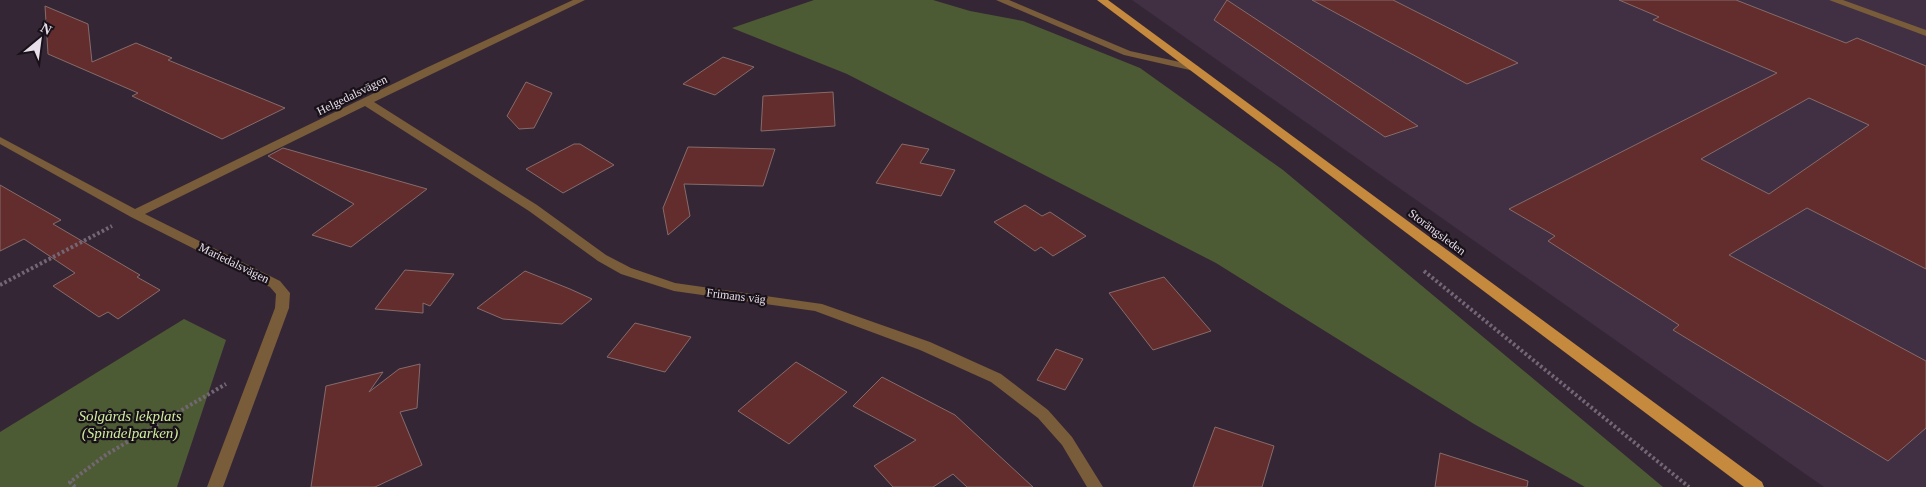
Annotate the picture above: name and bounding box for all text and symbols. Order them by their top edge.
north arrow [15,15,65,65]
text: N [38,20,54,38]
street label: Helgedalsvägen [314,72,390,118]
street label: Storängsleden [1406,206,1468,258]
street label: Mariedalsvägen [196,240,272,286]
street label: Frimans väg [706,285,766,307]
park label: Solgårds lekplats (Spindelparken) [78,408,182,442]

